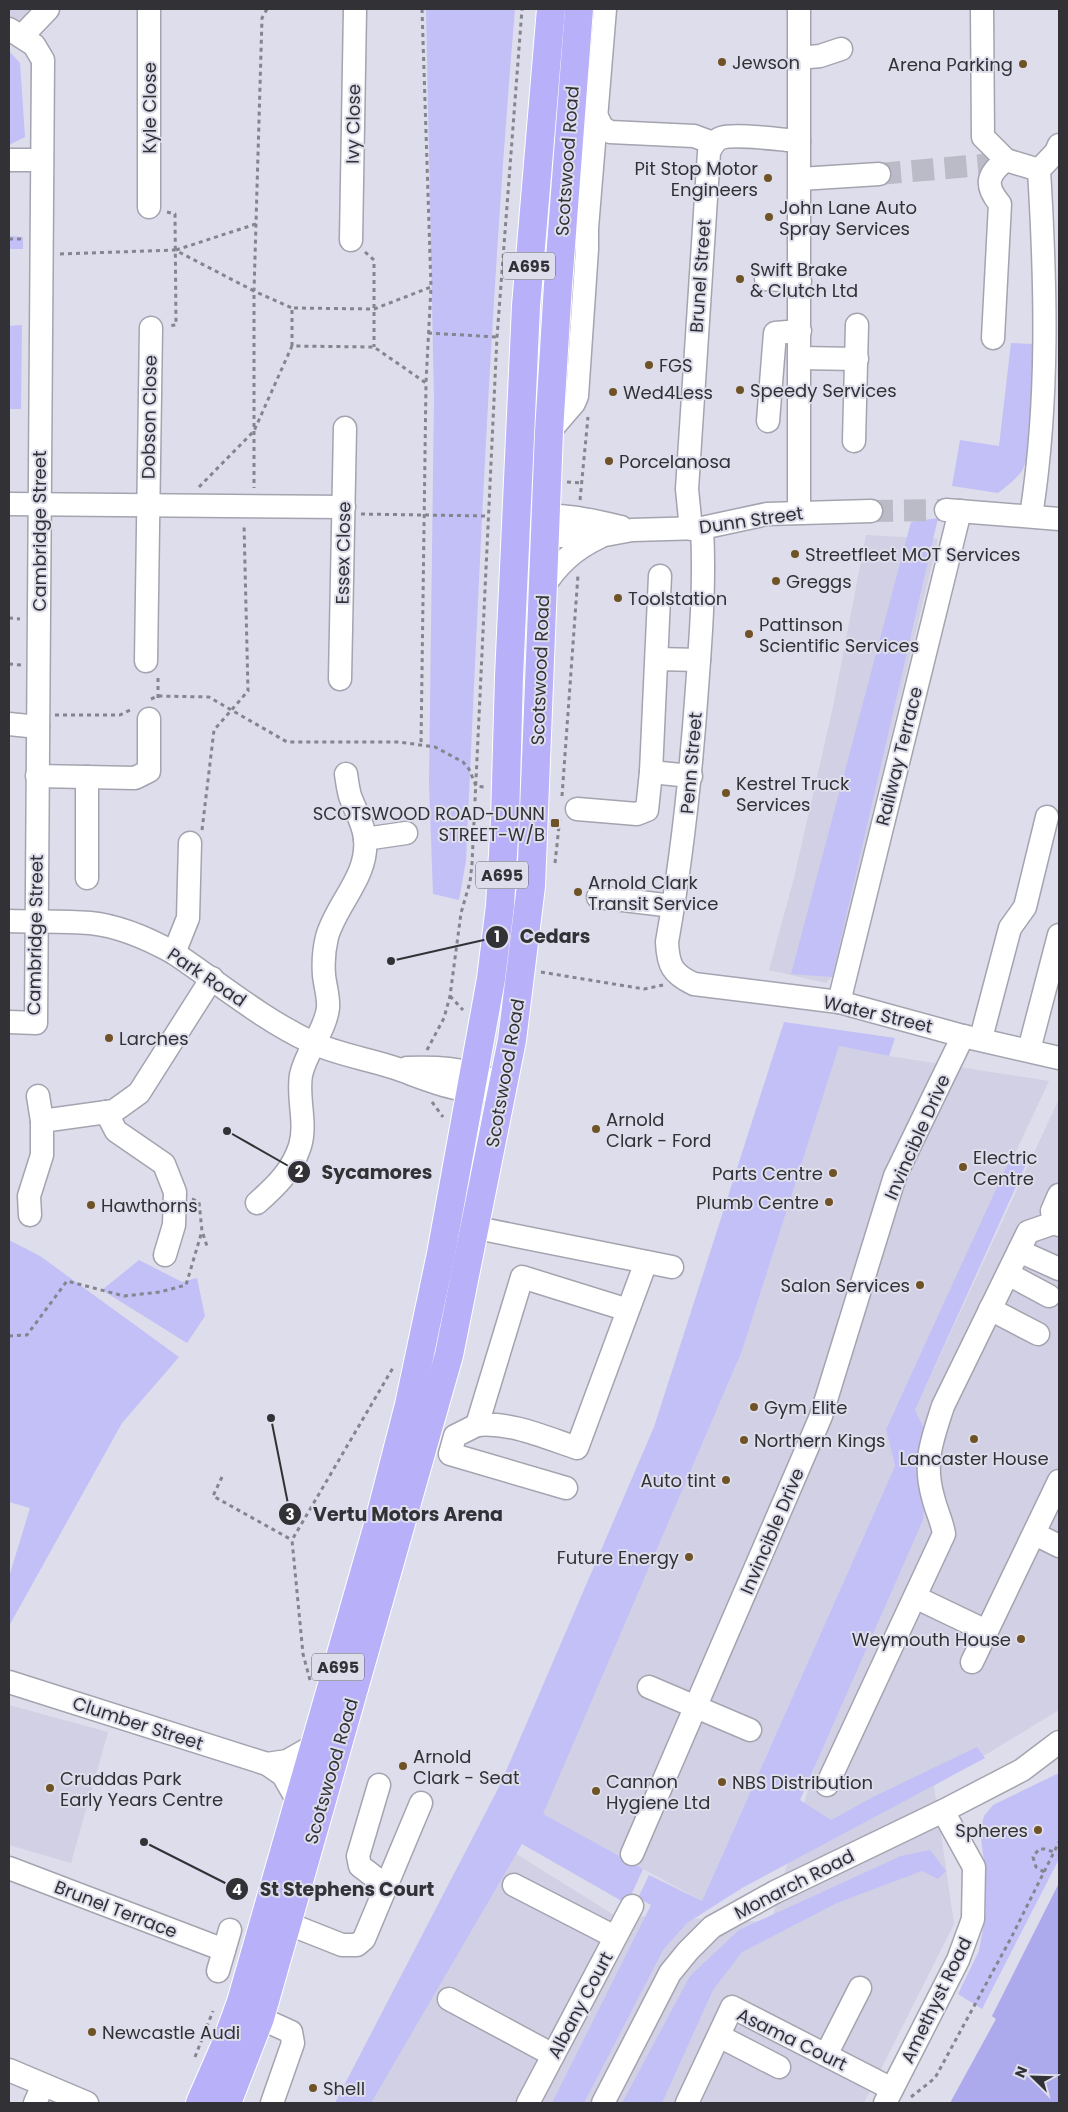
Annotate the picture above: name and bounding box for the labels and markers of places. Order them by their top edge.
place label: Jewson [732,50,800,75]
place label: Arena Parking [888,52,1013,77]
marker: Jewson [716,56,728,68]
marker: Arena Parking [1017,58,1029,70]
place label: Pit Stop Motor Engineers [634,156,758,202]
marker: Pit Stop Motor Engineers [762,172,774,184]
place label: John Lane Auto Spray Services [779,195,917,241]
marker: John Lane Auto Spray Services [763,211,775,223]
place label: Swift Brake & Clutch Ltd [750,257,858,303]
marker: Swift Brake & Clutch Ltd [734,273,746,285]
place label: FGS [659,353,693,378]
marker: FGS [643,359,655,371]
place label: Speedy Services [750,378,897,403]
place label: Wed4Less [623,380,713,405]
marker: Speedy Services [734,384,746,396]
marker: Wed4Less [607,386,619,398]
place label: Porcelanosa [619,449,731,474]
marker: Porcelanosa [603,455,615,467]
place label: Streetfleet MOT Services [805,542,1020,567]
marker: Streetfleet MOT Services [789,548,801,560]
place label: Greggs [786,569,852,594]
marker: Greggs [770,575,782,587]
place label: Toolstation [628,586,727,611]
marker: Toolstation [612,592,624,604]
place label: Pattinson Scientific Services [759,612,919,658]
marker: Pattinson Scientific Services [743,628,755,640]
place label: Kestrel Truck Services [736,771,850,817]
marker: Kestrel Truck Services [720,787,732,799]
place label: SCOTSWOOD ROAD-DUNN STREET-W/B [313,801,545,847]
marker: SCOTSWOOD ROAD-DUNN STREET-W/B [549,817,561,829]
place label: Arnold Clark Transit Service [588,870,718,916]
marker: Arnold Clark Transit Service [572,886,584,898]
callout: Cedars [484,920,600,954]
place label: Larches [119,1026,189,1051]
marker: Larches [103,1032,115,1044]
place label: Arnold Clark - Ford [606,1107,711,1153]
marker: Arnold Clark - Ford [590,1123,602,1135]
place label: Electric Centre [973,1145,1037,1191]
callout: Sycamores [287,1155,442,1189]
place label: Parts Centre [712,1161,823,1186]
marker: Electric Centre [957,1161,969,1173]
marker: Parts Centre [827,1167,839,1179]
place label: Plumb Centre [696,1190,819,1215]
place label: Hawthorns [101,1193,198,1218]
marker: Plumb Centre [823,1196,835,1208]
marker: Hawthorns [85,1199,97,1211]
place label: Salon Services [781,1273,910,1298]
marker: Salon Services [914,1279,926,1291]
place label: Gym Elite [764,1395,847,1420]
marker: Gym Elite [748,1401,760,1413]
place label: Northern Kings [754,1428,885,1453]
marker: Lancaster House [968,1433,980,1445]
marker: Northern Kings [738,1434,750,1446]
place label: Lancaster House [899,1446,1049,1471]
place label: Auto tint [640,1468,716,1493]
marker: Auto tint [720,1474,732,1486]
callout: Vertu Motors Arena [278,1497,513,1531]
place label: Future Energy [557,1545,679,1570]
marker: Future Energy [683,1551,695,1563]
place label: Weymouth House [852,1627,1011,1652]
marker: Weymouth House [1015,1633,1027,1645]
place label: Arnold Clark - Seat [413,1744,519,1790]
marker: Arnold Clark - Seat [397,1760,409,1772]
place label: Cruddas Park Early Years Centre [60,1766,223,1812]
place label: Cannon Hygiene Ltd [606,1769,710,1815]
place label: NBS Distribution [732,1770,873,1795]
marker: NBS Distribution [716,1776,728,1788]
marker: Cruddas Park Early Years Centre [44,1782,56,1794]
marker: Cannon Hygiene Ltd [590,1785,602,1797]
place label: Spheres [955,1818,1028,1843]
marker: Spheres [1032,1824,1044,1836]
callout: St Stephens Court [225,1872,444,1906]
place label: Newcastle Audi [102,2020,240,2045]
marker: Newcastle Audi [86,2026,98,2038]
place label: Shell [323,2076,365,2101]
marker: Shell [307,2082,319,2094]

